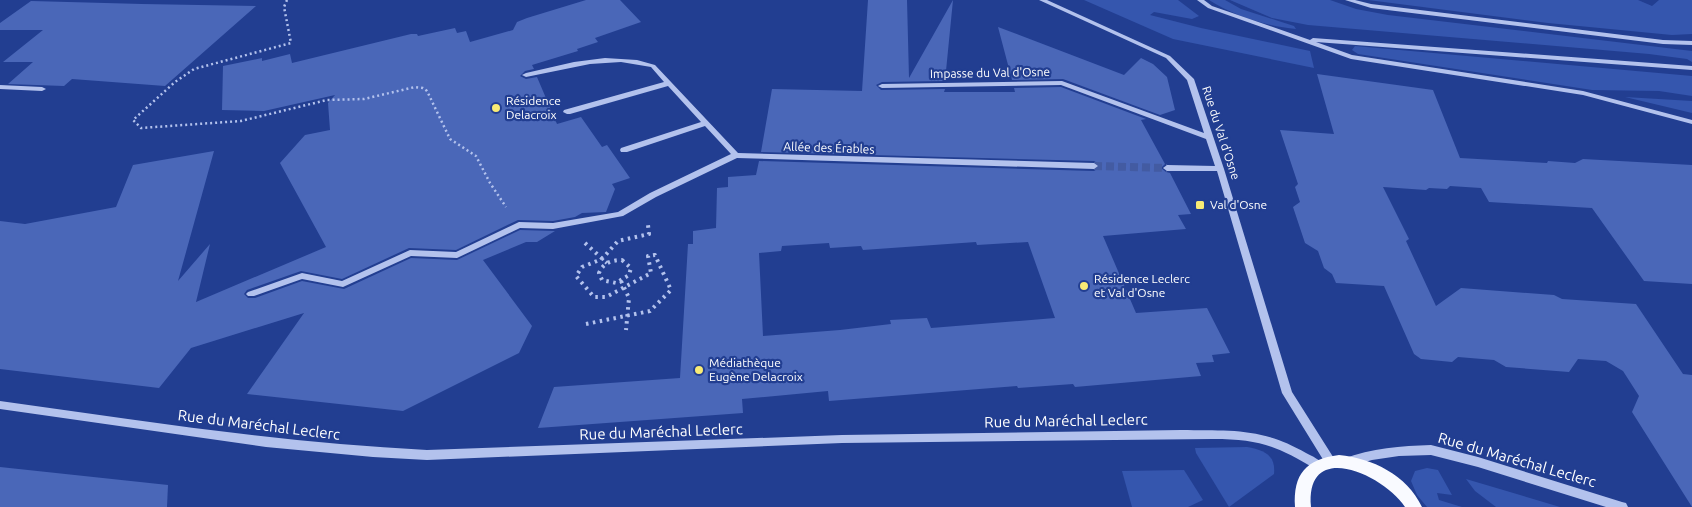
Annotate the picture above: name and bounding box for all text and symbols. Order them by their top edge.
street label: Impasse du Val d'Osne [930,65,1050,80]
street label: Rue du Val d'Osne [1200,84,1243,181]
place label: Résidence Delacroix [506,94,561,121]
marker: Résidence Delacroix [490,102,502,114]
street label: Allée des Érables [783,139,875,156]
place label: Val d'Osne [1210,198,1267,211]
marker: Val d'Osne [1194,199,1206,211]
place label: Résidence Leclerc et Val d'Osne [1094,272,1190,299]
marker: Résidence Leclerc et Val d'Osne [1078,280,1090,292]
place label: Médiathèque Eugène Delacroix [709,356,803,383]
marker: Médiathèque Eugène Delacroix [693,364,705,376]
street label: Rue du Maréchal Leclerc [177,406,341,443]
street label: Rue du Maréchal Leclerc [984,411,1148,430]
street label: Rue du Maréchal Leclerc [579,420,743,443]
street label: Rue du Maréchal Leclerc [1436,429,1598,490]

